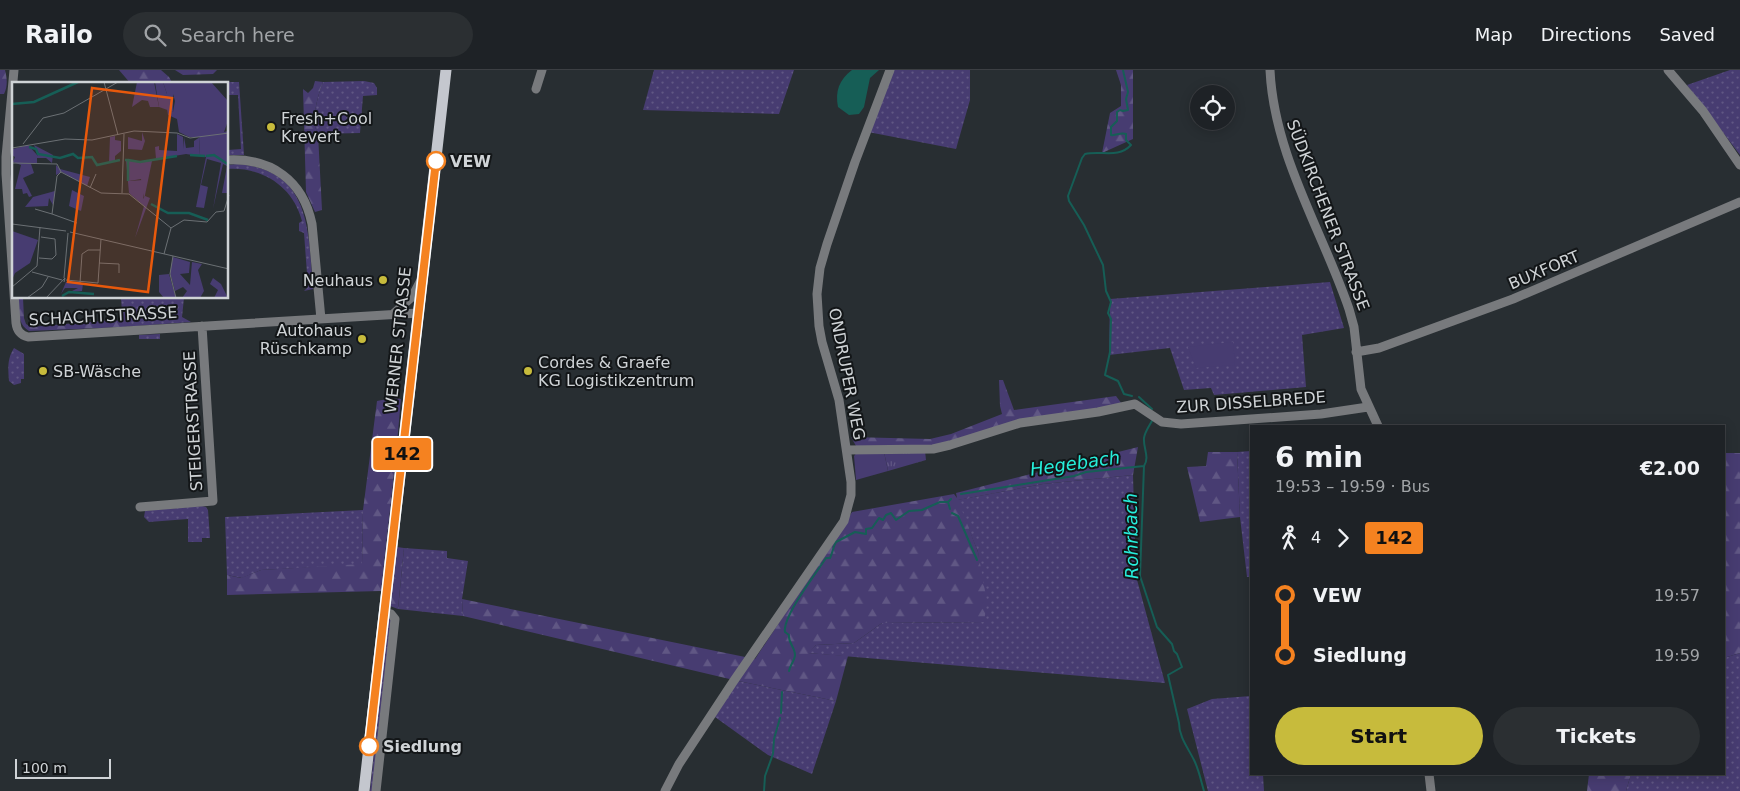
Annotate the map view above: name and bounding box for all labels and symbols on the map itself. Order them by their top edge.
inset map [12,82,229,299]
place label: Fresh+Cool Krevert [281,109,372,146]
street label: SÜDKIRCHENER STRASSE [1283,117,1373,313]
marker: Fresh+Cool Krevert [265,121,277,133]
marker: VEW [426,151,446,171]
place label: VEW [450,152,491,171]
street label: BUXFORT [1506,246,1583,293]
street label: WERNER STRASSE [381,266,415,414]
place label: Neuhaus [303,271,373,290]
marker: Neuhaus [377,274,389,286]
street label: SCHACHTSTRASSE [28,303,178,329]
street label: ONDRUPER WEG [825,306,869,442]
place label: Autohaus Rüschkamp [260,321,352,358]
marker: Autohaus Rüschkamp [356,333,368,345]
street label: STEIGERSTRASSE [180,351,206,491]
place label: Cordes & Graefe KG Logistikzentrum [538,353,694,390]
place label: SB-Wäsche [53,362,141,381]
marker: SB-Wäsche [37,365,49,377]
marker: Cordes & Graefe KG Logistikzentrum [522,365,534,377]
street label: ZUR DISSELBREDE [1176,387,1326,417]
line badge: 142 [373,438,431,470]
water label: Hegebach [1029,446,1121,480]
water label: Rohrbach [1120,493,1142,579]
marker: Siedlung [359,736,379,756]
place label: Siedlung [383,737,462,756]
scale bar [15,756,111,779]

